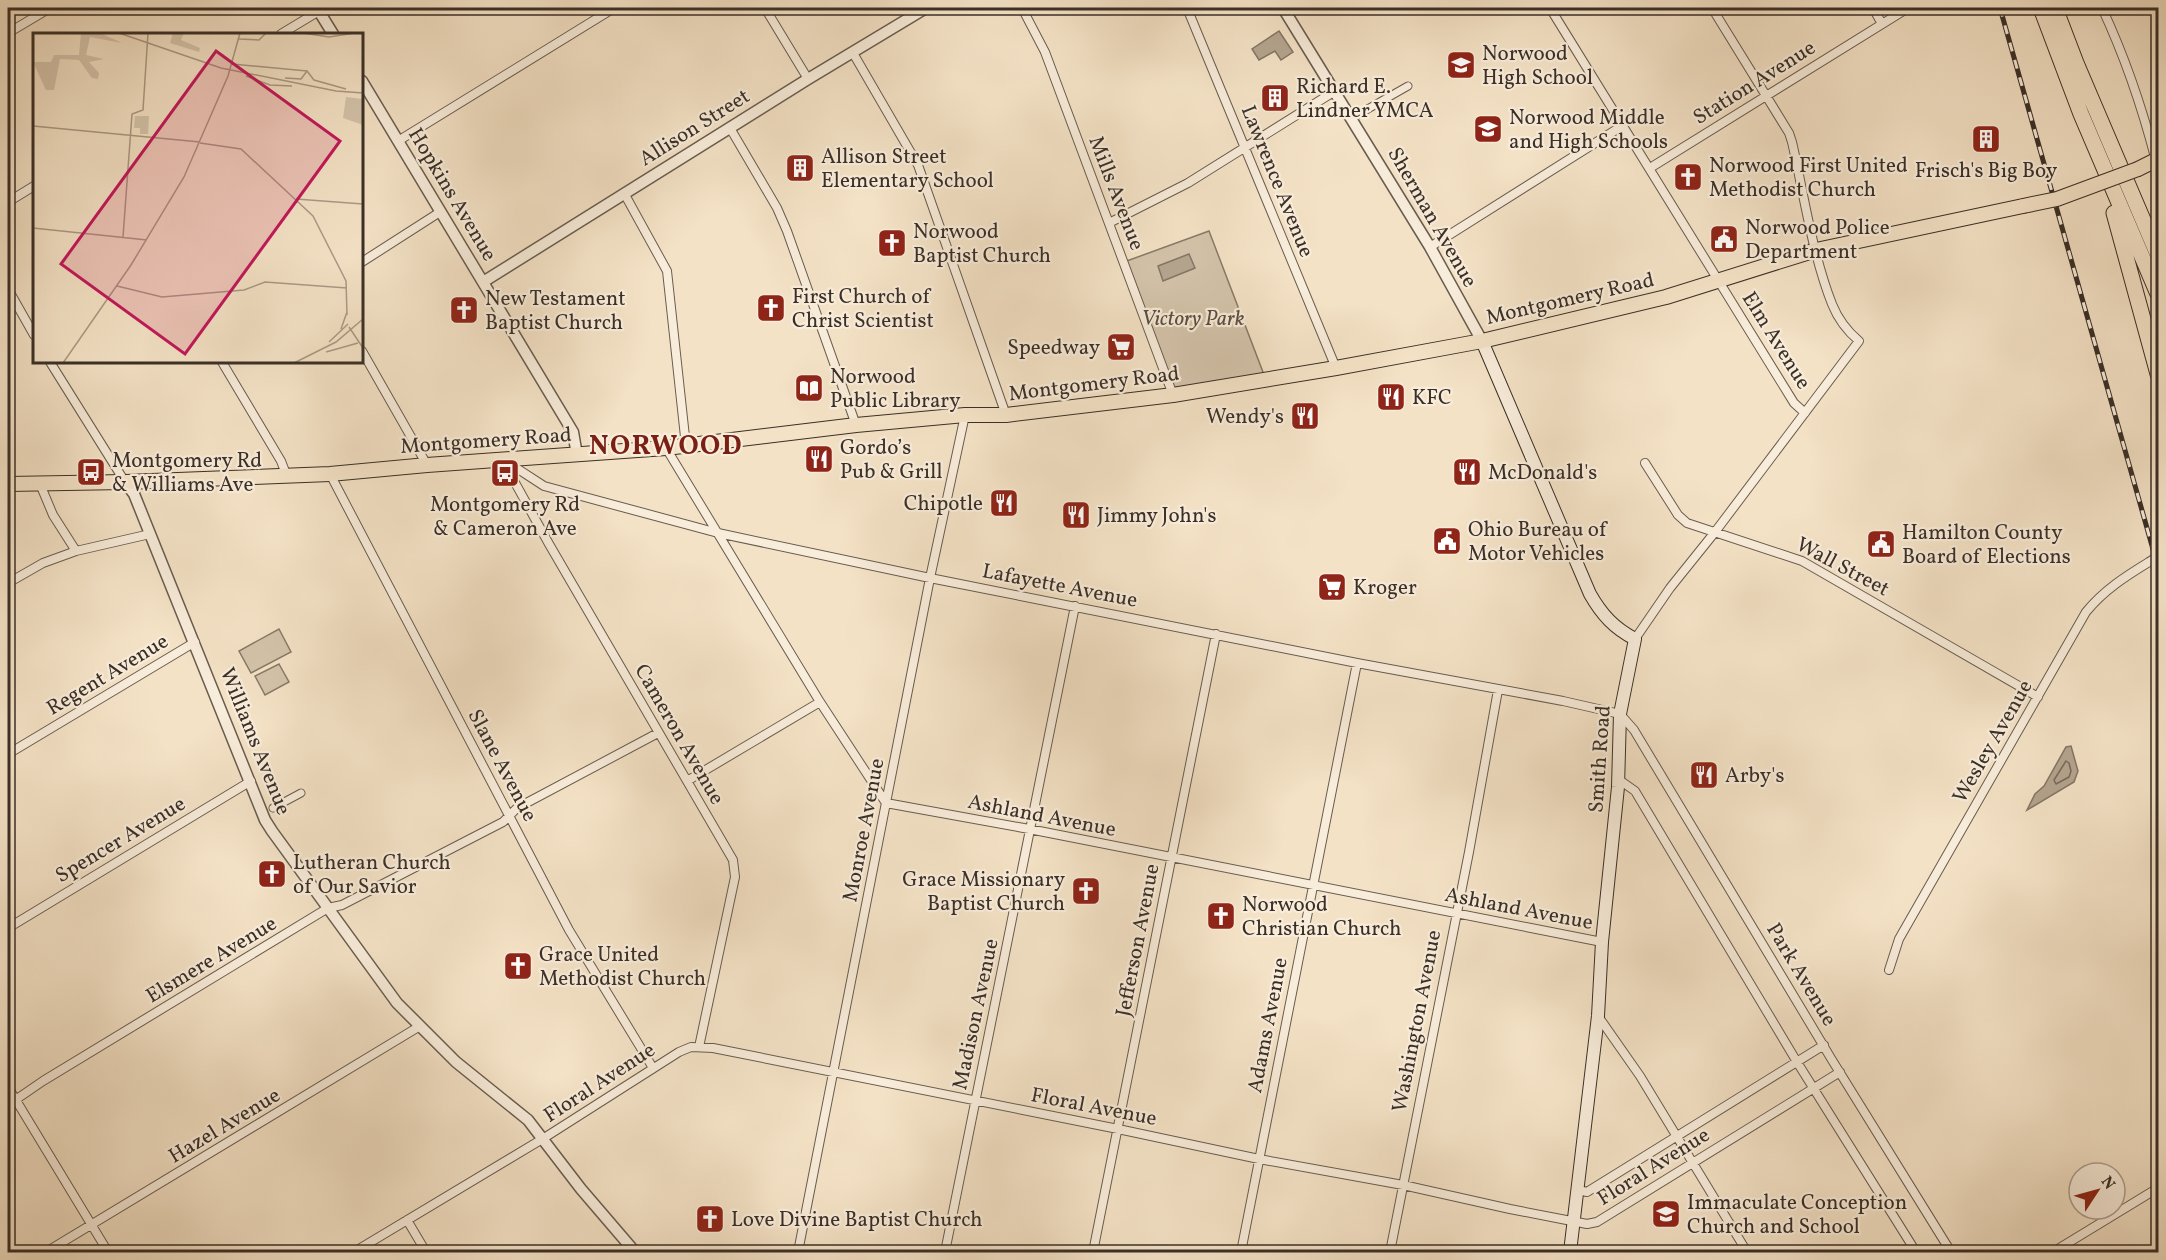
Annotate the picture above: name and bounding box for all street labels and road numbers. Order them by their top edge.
street label: Station Avenue [1688,34,1822,133]
street label: Allison Street [634,83,756,174]
street label: Lawrence Avenue [1233,101,1320,262]
street label: Hopkins Avenue [400,123,503,267]
street label: Mills Avenue [1081,132,1151,255]
street label: Sherman Avenue [1380,142,1484,293]
street label: Montgomery Road [1483,266,1657,333]
street label: Elm Avenue [1734,286,1817,395]
street label: Montgomery Road [1007,360,1181,409]
street label: Montgomery Road [399,421,573,462]
street label: Wall Street [1791,531,1894,604]
street label: Lafayette Avenue [980,557,1140,616]
street label: Regent Avenue [41,627,174,723]
street label: Cameron Avenue [627,659,731,811]
street label: Williams Avenue [212,664,297,820]
street label: Wesley Avenue [1946,675,2040,809]
street label: Slane Avenue [460,704,544,827]
street label: Smith Road [1582,704,1619,814]
street label: Monroe Avenue [836,756,893,905]
street label: Ashland Avenue [965,788,1118,845]
street label: Spencer Avenue [50,790,191,891]
street label: Jefferson Avenue [1109,861,1168,1019]
street label: Ashland Avenue [1442,881,1595,938]
street label: Elsmere Avenue [141,910,283,1011]
street label: Park Avenue [1758,918,1843,1032]
street label: Washington Avenue [1386,928,1449,1115]
street label: Madison Avenue [946,936,1007,1093]
street label: Adams Avenue [1241,955,1296,1095]
street label: Floral Avenue [538,1036,661,1130]
street label: Hazel Avenue [163,1081,286,1171]
street label: Floral Avenue [1028,1081,1159,1134]
street label: Floral Avenue [1592,1121,1716,1213]

